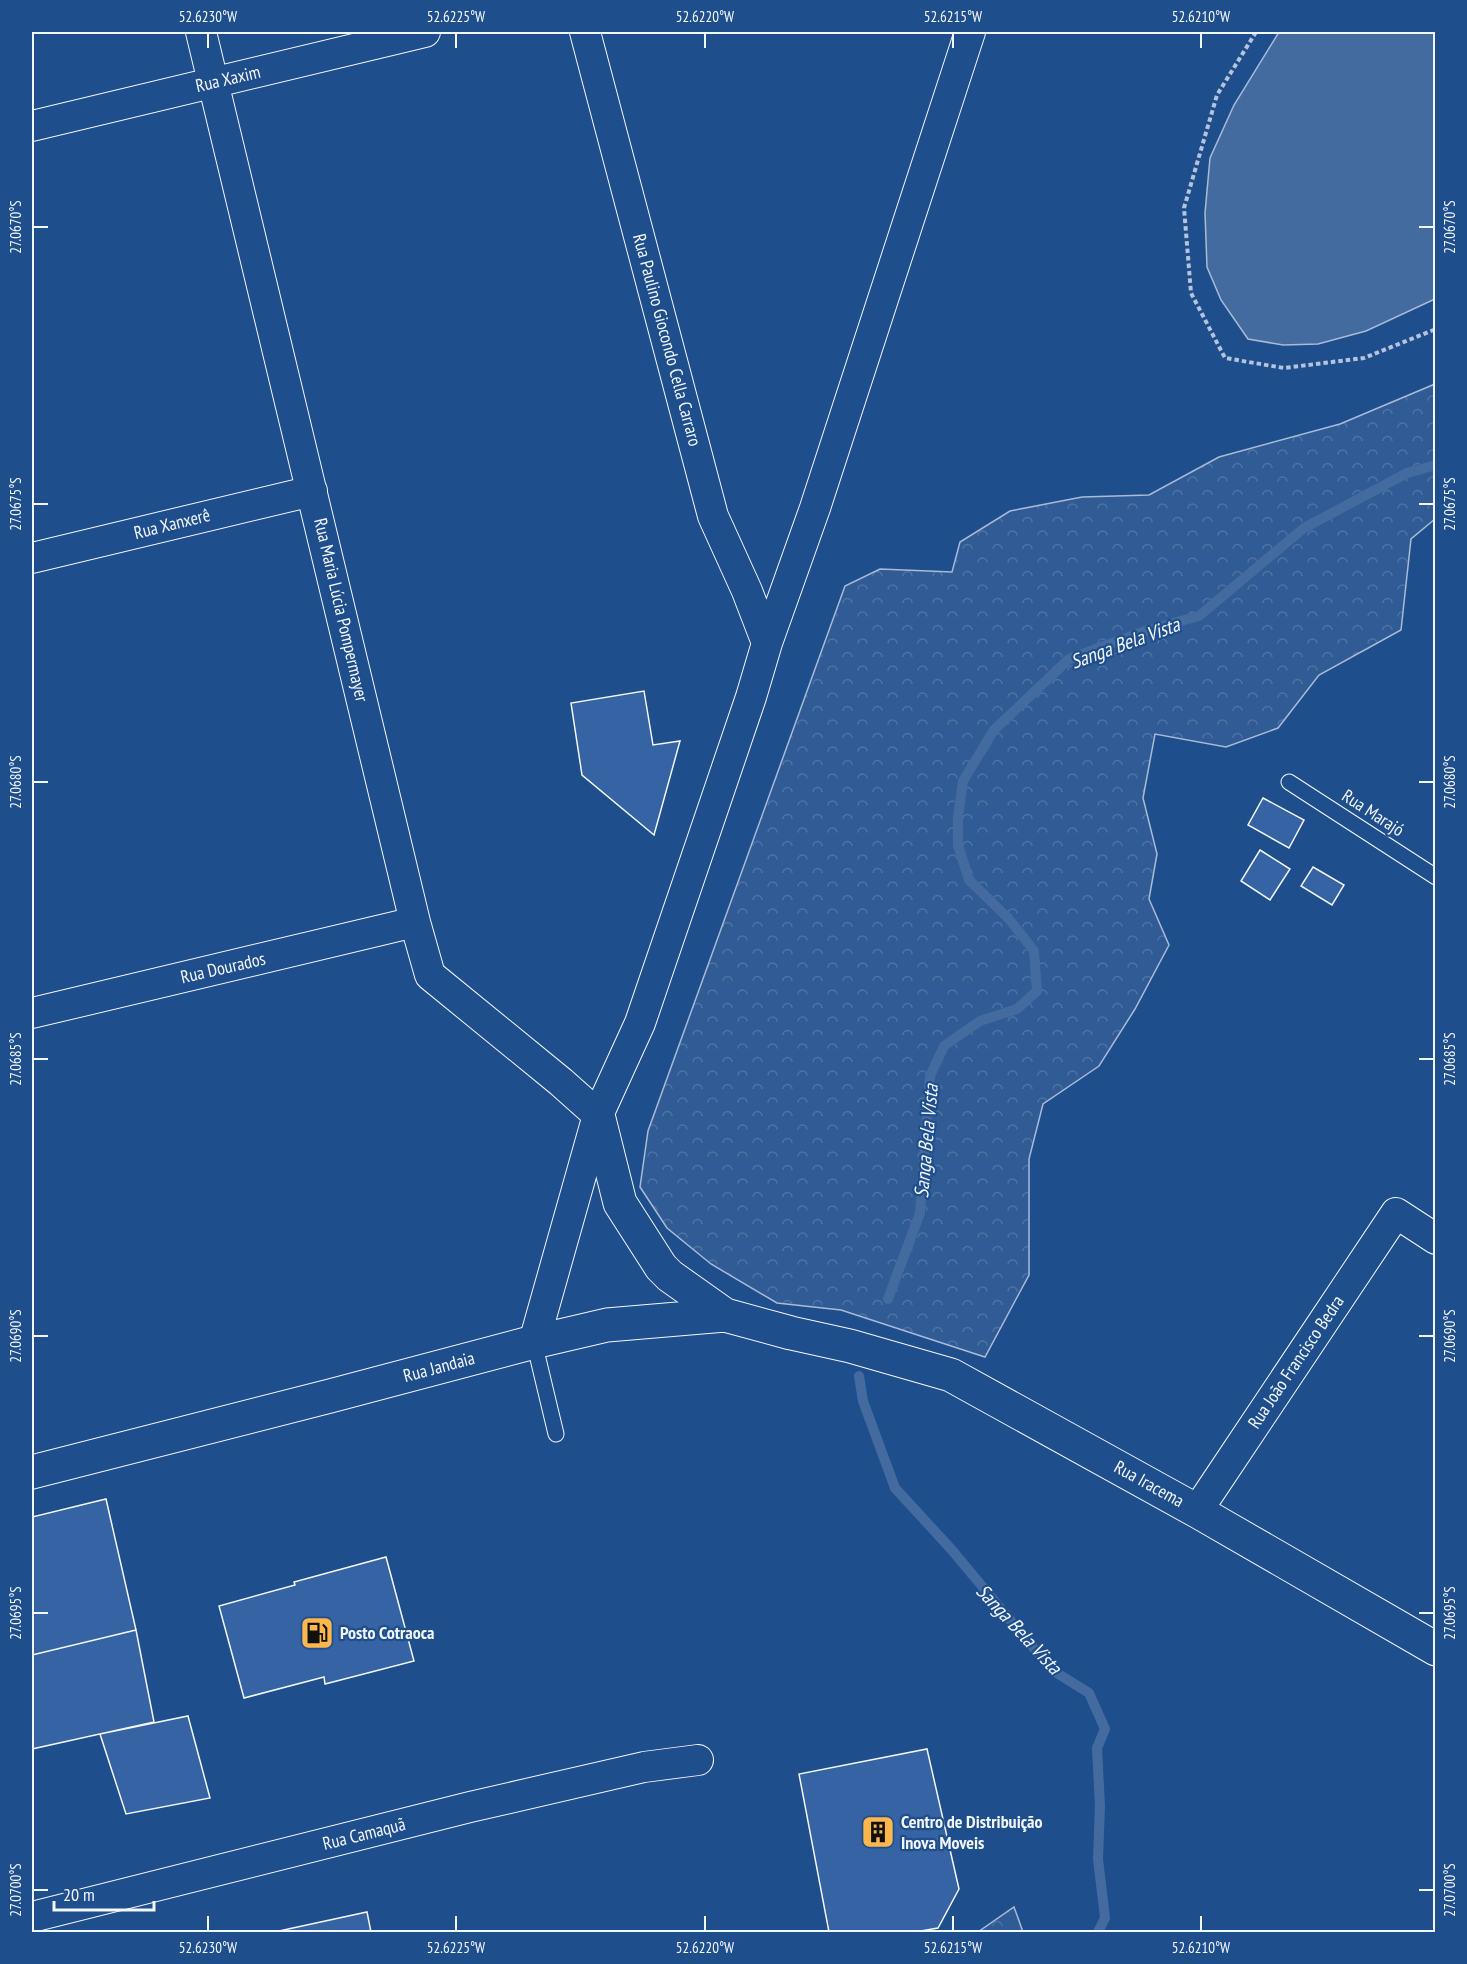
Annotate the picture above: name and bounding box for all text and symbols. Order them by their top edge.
text: 52.6230°W [179,7,237,26]
text: 52.6225°W [427,7,485,26]
text: 52.6220°W [676,7,734,26]
text: 52.6215°W [924,7,982,26]
text: 52.6210°W [1172,7,1230,26]
street label: Rua Xaxim [193,60,263,97]
text: 27.0670°S [6,200,25,254]
text: 27.0670°S [1440,200,1459,254]
street label: Rua Paulino Giocondo Cella Carraro [628,231,707,449]
text: 27.0675°S [6,477,25,531]
text: 27.0675°S [1440,477,1459,531]
street label: Rua Xanxerê [131,503,212,544]
street label: Rua Maria Lúcia Pompermayer [309,516,374,704]
water label: Sanga Bela Vista [1067,611,1184,675]
text: 27.0680°S [6,755,25,809]
text: 27.0680°S [1440,755,1459,809]
street label: Rua Marajó [1338,784,1409,841]
street label: Rua Dourados [178,947,268,988]
text: 27.0685°S [6,1032,25,1086]
text: 27.0685°S [1440,1032,1459,1086]
water label: Sanga Bela Vista [908,1082,944,1199]
street label: Rua João Francisco Bedra [1242,1291,1349,1433]
text: 27.0690°S [6,1309,25,1363]
text: 27.0690°S [1440,1309,1459,1363]
street label: Rua Jandaia [401,1346,477,1387]
street label: Rua Iracema [1110,1455,1188,1512]
water label: Sanga Bela Vista [971,1578,1068,1680]
text: 27.0695°S [6,1586,25,1640]
text: 27.0695°S [1440,1586,1459,1640]
fuel station icon: Posto Cotraoca [299,1615,335,1651]
place label: Posto Cotraoca [340,1621,434,1644]
place label: Centro de Distribuição Inova Moveis [901,1810,1042,1854]
street label: Rua Camaquã [320,1812,408,1855]
building icon: Centro de Distribuição Inova Moveis [860,1814,896,1850]
text: 27.0700°S [6,1863,25,1917]
text: 27.0700°S [1440,1863,1459,1917]
scale bar [54,1874,154,1912]
text: 20 m [63,1883,95,1906]
text: 52.6230°W [179,1938,237,1957]
text: 52.6225°W [427,1938,485,1957]
text: 52.6220°W [676,1938,734,1957]
text: 52.6215°W [924,1938,982,1957]
text: 52.6210°W [1172,1938,1230,1957]

